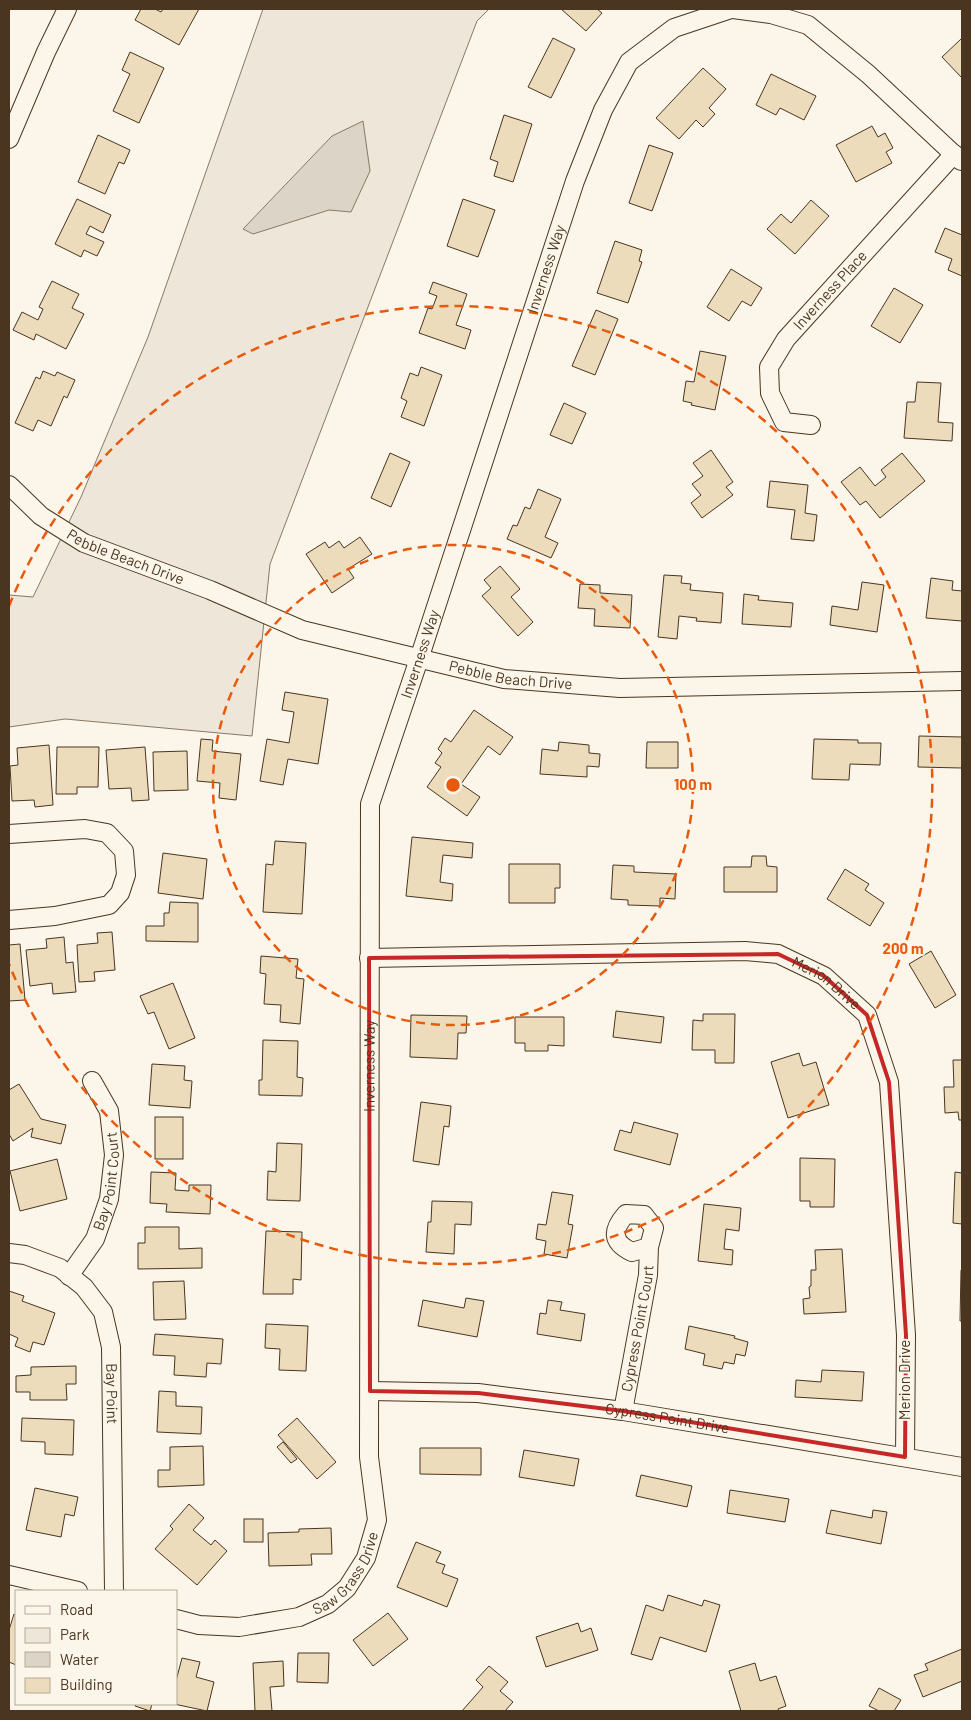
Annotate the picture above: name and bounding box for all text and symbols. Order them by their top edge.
street label: Inverness Way [522,222,568,315]
street label: Inverness Place [789,246,870,333]
street label: Pebble Beach Drive [64,525,187,588]
street label: Inverness Way [396,607,443,700]
street label: Pebble Beach Drive [447,656,573,692]
text: 100 m [674,775,712,793]
centre of rings [444,776,462,794]
text: 200 m [882,939,924,957]
street label: Merion Drive [789,952,865,1013]
street label: Inverness Way [360,1020,378,1112]
street label: Bay Point Court [89,1131,122,1233]
street label: Cypress Point Court [617,1265,656,1393]
street label: Merion Drive [895,1340,913,1420]
street label: Bay Point [103,1363,122,1424]
street label: Cypress Point Drive [604,1399,731,1436]
street label: Saw Grass Drive [309,1529,381,1618]
legend [15,1590,178,1705]
text: Road [60,1600,93,1618]
text: Park [60,1625,90,1643]
text: Water [60,1650,99,1668]
text: Building [60,1675,113,1693]

